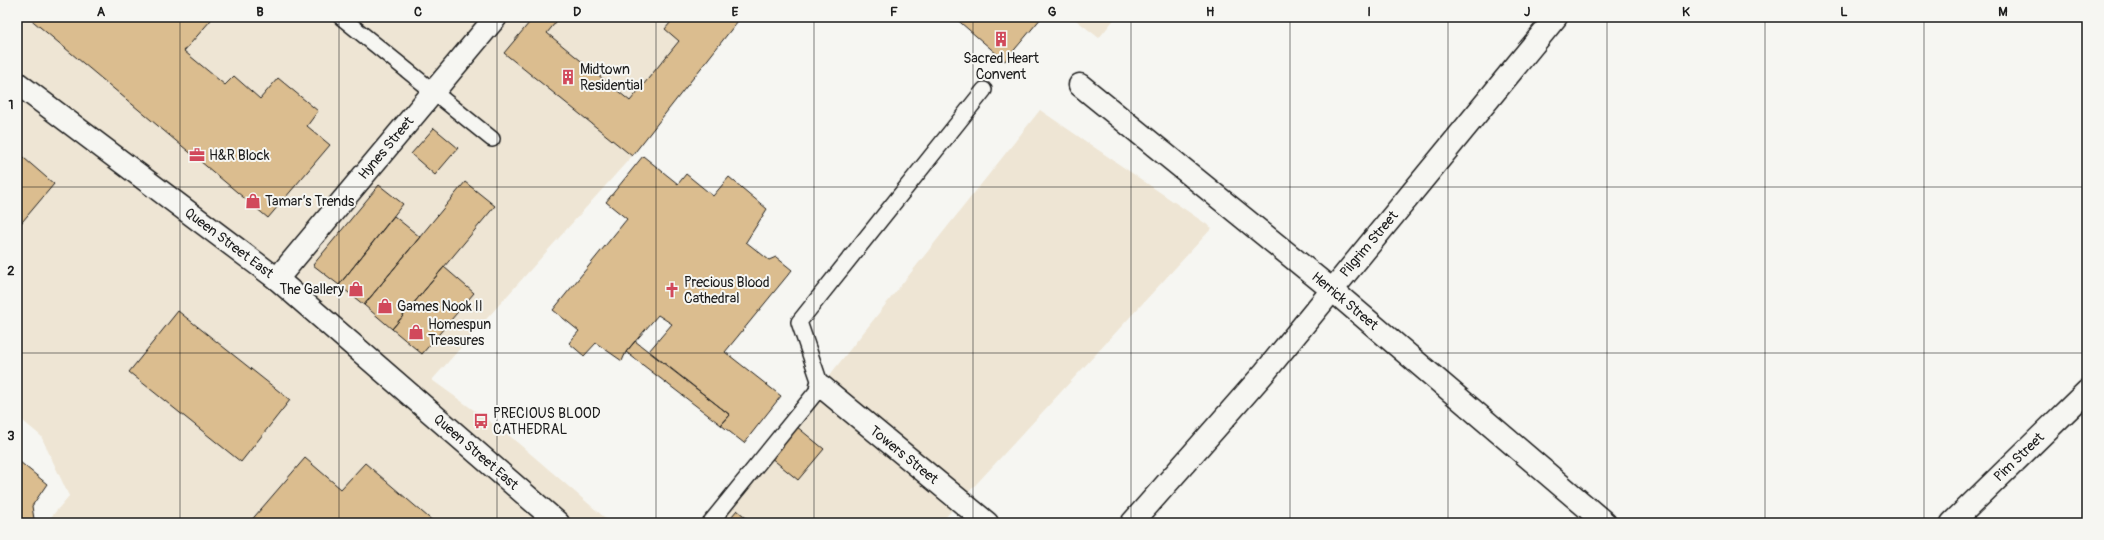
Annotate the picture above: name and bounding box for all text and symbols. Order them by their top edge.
text: A [97,4,106,20]
text: B [256,4,264,20]
text: C [414,4,422,20]
text: D [573,4,581,20]
text: E [732,4,739,20]
text: F [890,4,898,20]
text: G [1048,4,1057,20]
text: H [1206,4,1214,20]
text: I [1367,4,1371,20]
text: J [1524,4,1530,20]
text: K [1682,4,1690,20]
text: L [1840,4,1848,20]
text: M [1998,4,2008,20]
building icon: Sacred Heart Convent [992,30,1010,48]
place label: Sacred Heart Convent [963,50,1039,83]
place label: Midtown Residential [580,61,643,94]
building icon: Midtown Residential [559,68,577,86]
text: 1 [8,97,14,113]
street label: Hynes Street [355,113,417,183]
office icon: H&R Block [188,146,206,164]
place label: H&R Block [209,147,270,164]
shop icon: Tamar’s Trends [244,192,262,210]
place label: Tamar’s Trends [265,193,355,210]
street label: Queen Street East [181,204,277,282]
street label: Pilgrim Street [1336,207,1402,281]
text: 2 [7,263,15,279]
street label: Herrick Street [1308,268,1382,334]
place label: Precious Blood Cathedral [684,274,770,307]
shop icon: The Gallery [347,280,365,298]
place label: The Gallery [279,281,344,298]
church icon: Precious Blood Cathedral [663,281,681,299]
shop icon: Games Nook II [376,297,394,315]
place label: Games Nook II [397,298,483,315]
place label: Homespun Treasures [428,316,491,349]
shop icon: Homespun Treasures [407,323,425,341]
place label: PRECIOUS BLOOD CATHEDRAL [493,405,601,438]
street label: Queen Street East [430,411,522,494]
bus stop icon: PRECIOUS BLOOD CATHEDRAL [472,412,490,430]
street label: Towers Street [866,422,942,488]
text: 3 [7,428,15,444]
street label: Pim Street [1990,429,2048,485]

